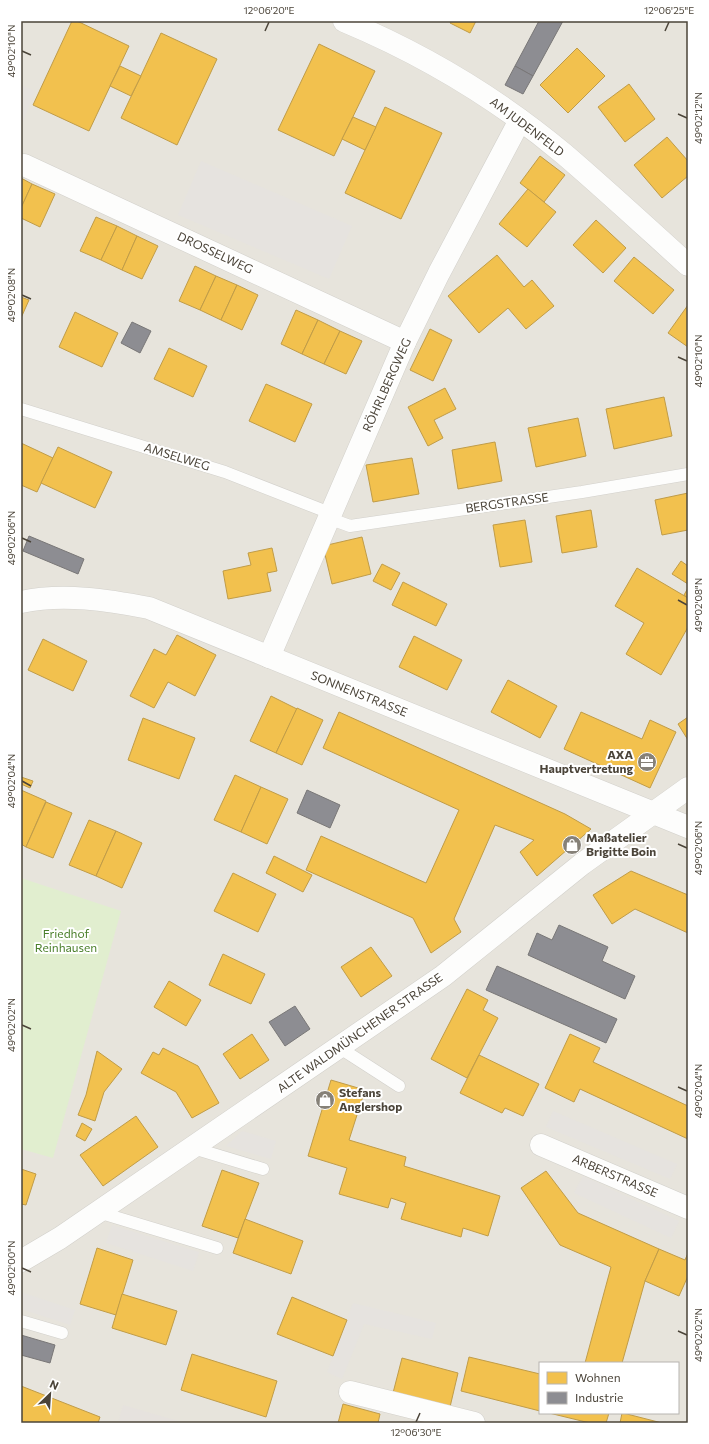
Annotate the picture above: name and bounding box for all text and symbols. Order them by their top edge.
text: 12°06'20"E [244,4,295,16]
text: 12°06'25"E [644,4,694,16]
text: 49°02'10"N [5,25,17,77]
text: 49°02'12"N [692,92,704,144]
street label: AM JUDENFELD [487,94,568,159]
street label: DROSSELWEG [175,228,255,276]
text: 49°02'08"N [5,268,17,322]
text: 49°02'10"N [692,335,704,387]
street label: RÖHRLBERGWEG [359,336,413,434]
street label: AMSELWEG [143,439,212,473]
street label: BERGSTRASSE [464,489,549,515]
text: 49°02'06"N [5,511,17,565]
text: 49°02'08"N [692,578,704,632]
street label: SONNENSTRASSE [309,667,410,719]
place label: AXA Hauptvertretung [540,747,633,775]
office icon: AXA Hauptvertretung [636,751,658,773]
text: 49°02'04"N [5,754,17,808]
text: 49°02'06"N [692,821,704,875]
place label: Maßatelier Brigitte Boin [586,830,656,858]
shop icon: Maßatelier Brigitte Boin [561,834,583,856]
park label: Friedhof Reinhausen [35,926,97,954]
street label: ALTE WALDMÜNCHENER STRASSE [274,970,445,1095]
text: 49°02'02"N [5,998,17,1052]
text: 49°02'04"N [692,1064,704,1118]
place label: Stefans Anglershop [339,1085,402,1113]
shop icon: Stefans Anglershop [314,1089,336,1111]
street label: ARBERSTRASSE [571,1151,660,1199]
text: 49°02'00"N [5,1240,17,1296]
text: 49°02'02"N [692,1308,704,1362]
legend [539,1362,679,1414]
text: Wohnen [575,1370,621,1384]
north arrow [30,1374,70,1414]
text: N [48,1377,61,1392]
text: Industrie [575,1390,623,1404]
text: 12°06'30"E [390,1426,442,1438]

